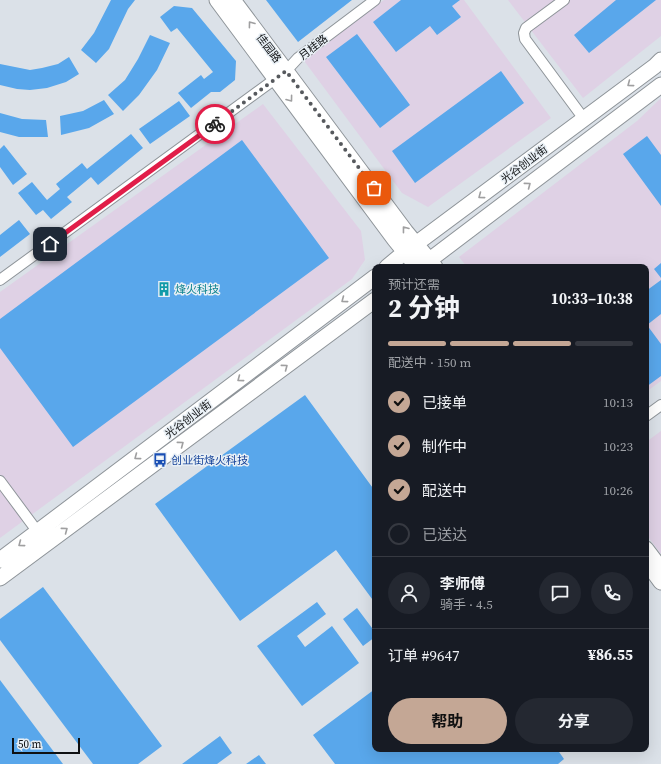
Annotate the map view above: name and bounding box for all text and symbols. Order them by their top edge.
one-way arrow [248,21,256,28]
street label: 佳园路 [253,31,285,66]
street label: 月桂路 [296,31,331,63]
one-way arrow [628,80,635,87]
one-way arrow [286,94,293,101]
courier [195,104,235,144]
icon: bike [204,113,226,135]
street label: 光谷创业街 [498,142,551,187]
pin [357,171,391,205]
icon: bag [363,177,385,199]
one-way arrow [523,183,530,190]
one-way arrow [479,191,486,198]
pin [33,227,67,261]
one-way arrow [402,227,409,234]
icon: home [39,233,61,255]
text: 预计还需 [388,276,440,293]
building icon: 烽火科技 [156,281,172,297]
place label: 烽火科技 [175,282,219,297]
text: 10:33–10:38 [551,288,633,309]
text: 2 分钟 [388,290,460,326]
one-way arrow [341,296,348,303]
text: 配送中 · 150 m [388,354,471,371]
one-way arrow [281,365,288,372]
one-way arrow [238,374,245,381]
icon: check [388,391,410,413]
text: 已接单 [422,392,467,413]
text: 10:13 [603,394,633,411]
street label: 光谷创业街 [162,397,215,442]
icon: check [388,435,410,457]
text: 制作中 [422,436,467,457]
text: 10:23 [603,438,633,455]
one-way arrow [176,442,183,449]
one-way arrow [134,452,141,459]
bus stop icon: 创业街烽火科技 [152,452,168,468]
place label: 创业街烽火科技 [171,453,248,468]
icon: check [388,479,410,501]
text: 配送中 [422,480,467,501]
text: 10:26 [603,482,633,499]
text: 已送达 [422,524,467,545]
one-way arrow [61,528,68,535]
one-way arrow [19,539,26,546]
button: person [388,572,430,614]
button: chat [539,572,581,614]
button: phone [591,572,633,614]
text: 李师傅 [440,573,485,594]
text: 骑手 · 4.5 [440,596,493,613]
text: ¥86.55 [588,644,633,665]
text: 订单 #9647 [388,645,459,666]
button: 帮助 [388,698,507,744]
button: 分享 [515,698,633,744]
scale bar [12,736,80,755]
text: 50 m [18,737,41,752]

